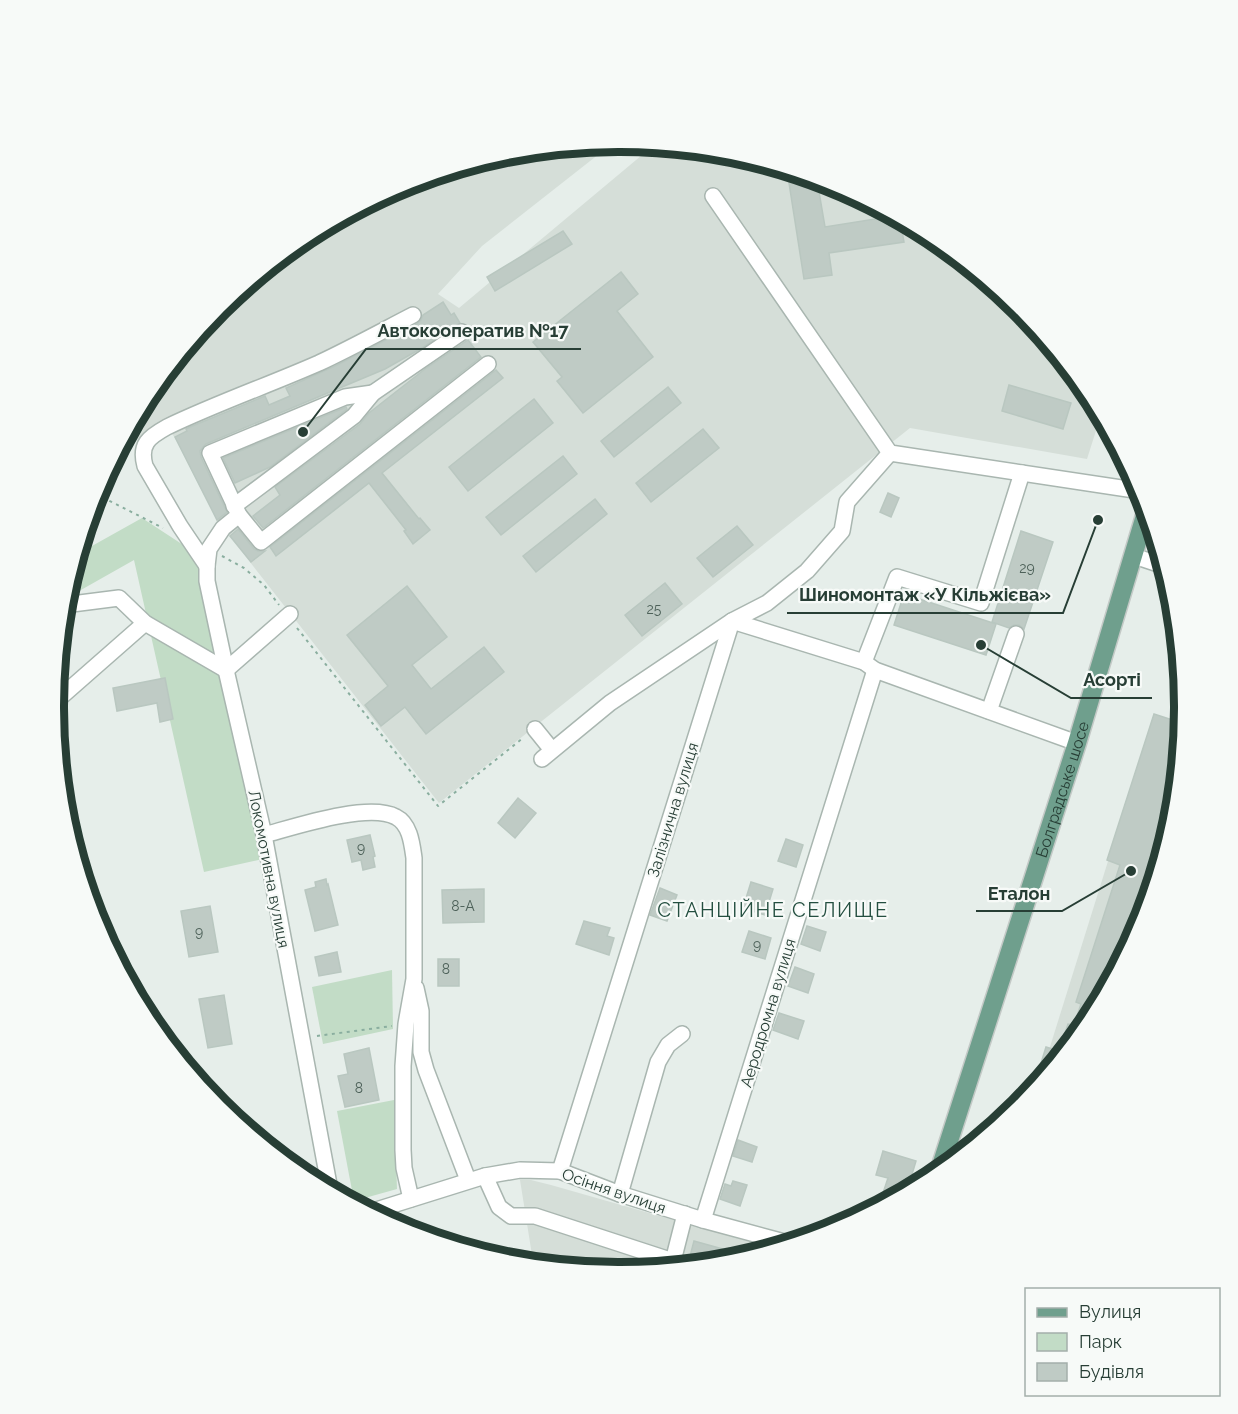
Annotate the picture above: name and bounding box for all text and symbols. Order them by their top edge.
callout: Автокооператив №17 [366,313,581,349]
text: Автокооператив №17 [377,320,569,341]
house number: 29 [1019,560,1035,576]
callout: Шиномонтаж «У Кільжієва» [787,577,1063,613]
text: Шиномонтаж «У Кільжієва» [799,584,1051,605]
house number: 25 [647,601,662,617]
callout: Асорті [1071,662,1152,698]
text: Асорті [1083,669,1141,690]
street label: Болградське шосе [1031,719,1092,860]
street label: Залізнична вулиця [643,740,703,880]
street label: Локомотивна вулиця [244,788,294,950]
house number: 9 [357,840,365,856]
callout: Еталон [976,875,1062,911]
text: Еталон [988,883,1050,904]
house number: 8-А [451,898,475,914]
district label: СТАНЦІЙНЕ СЕЛИЩЕ [657,898,889,922]
house number: 9 [195,924,203,940]
street label: Аеродромна вулиця [736,936,800,1090]
house number: 9 [753,937,761,953]
house number: 8 [442,961,450,977]
house number: 8 [355,1080,363,1096]
street label: Осіння вулиця [560,1164,668,1218]
legend [1025,1288,1220,1396]
text: Вулиця [1079,1301,1141,1322]
text: Парк [1079,1331,1122,1352]
text: Будівля [1079,1361,1144,1382]

